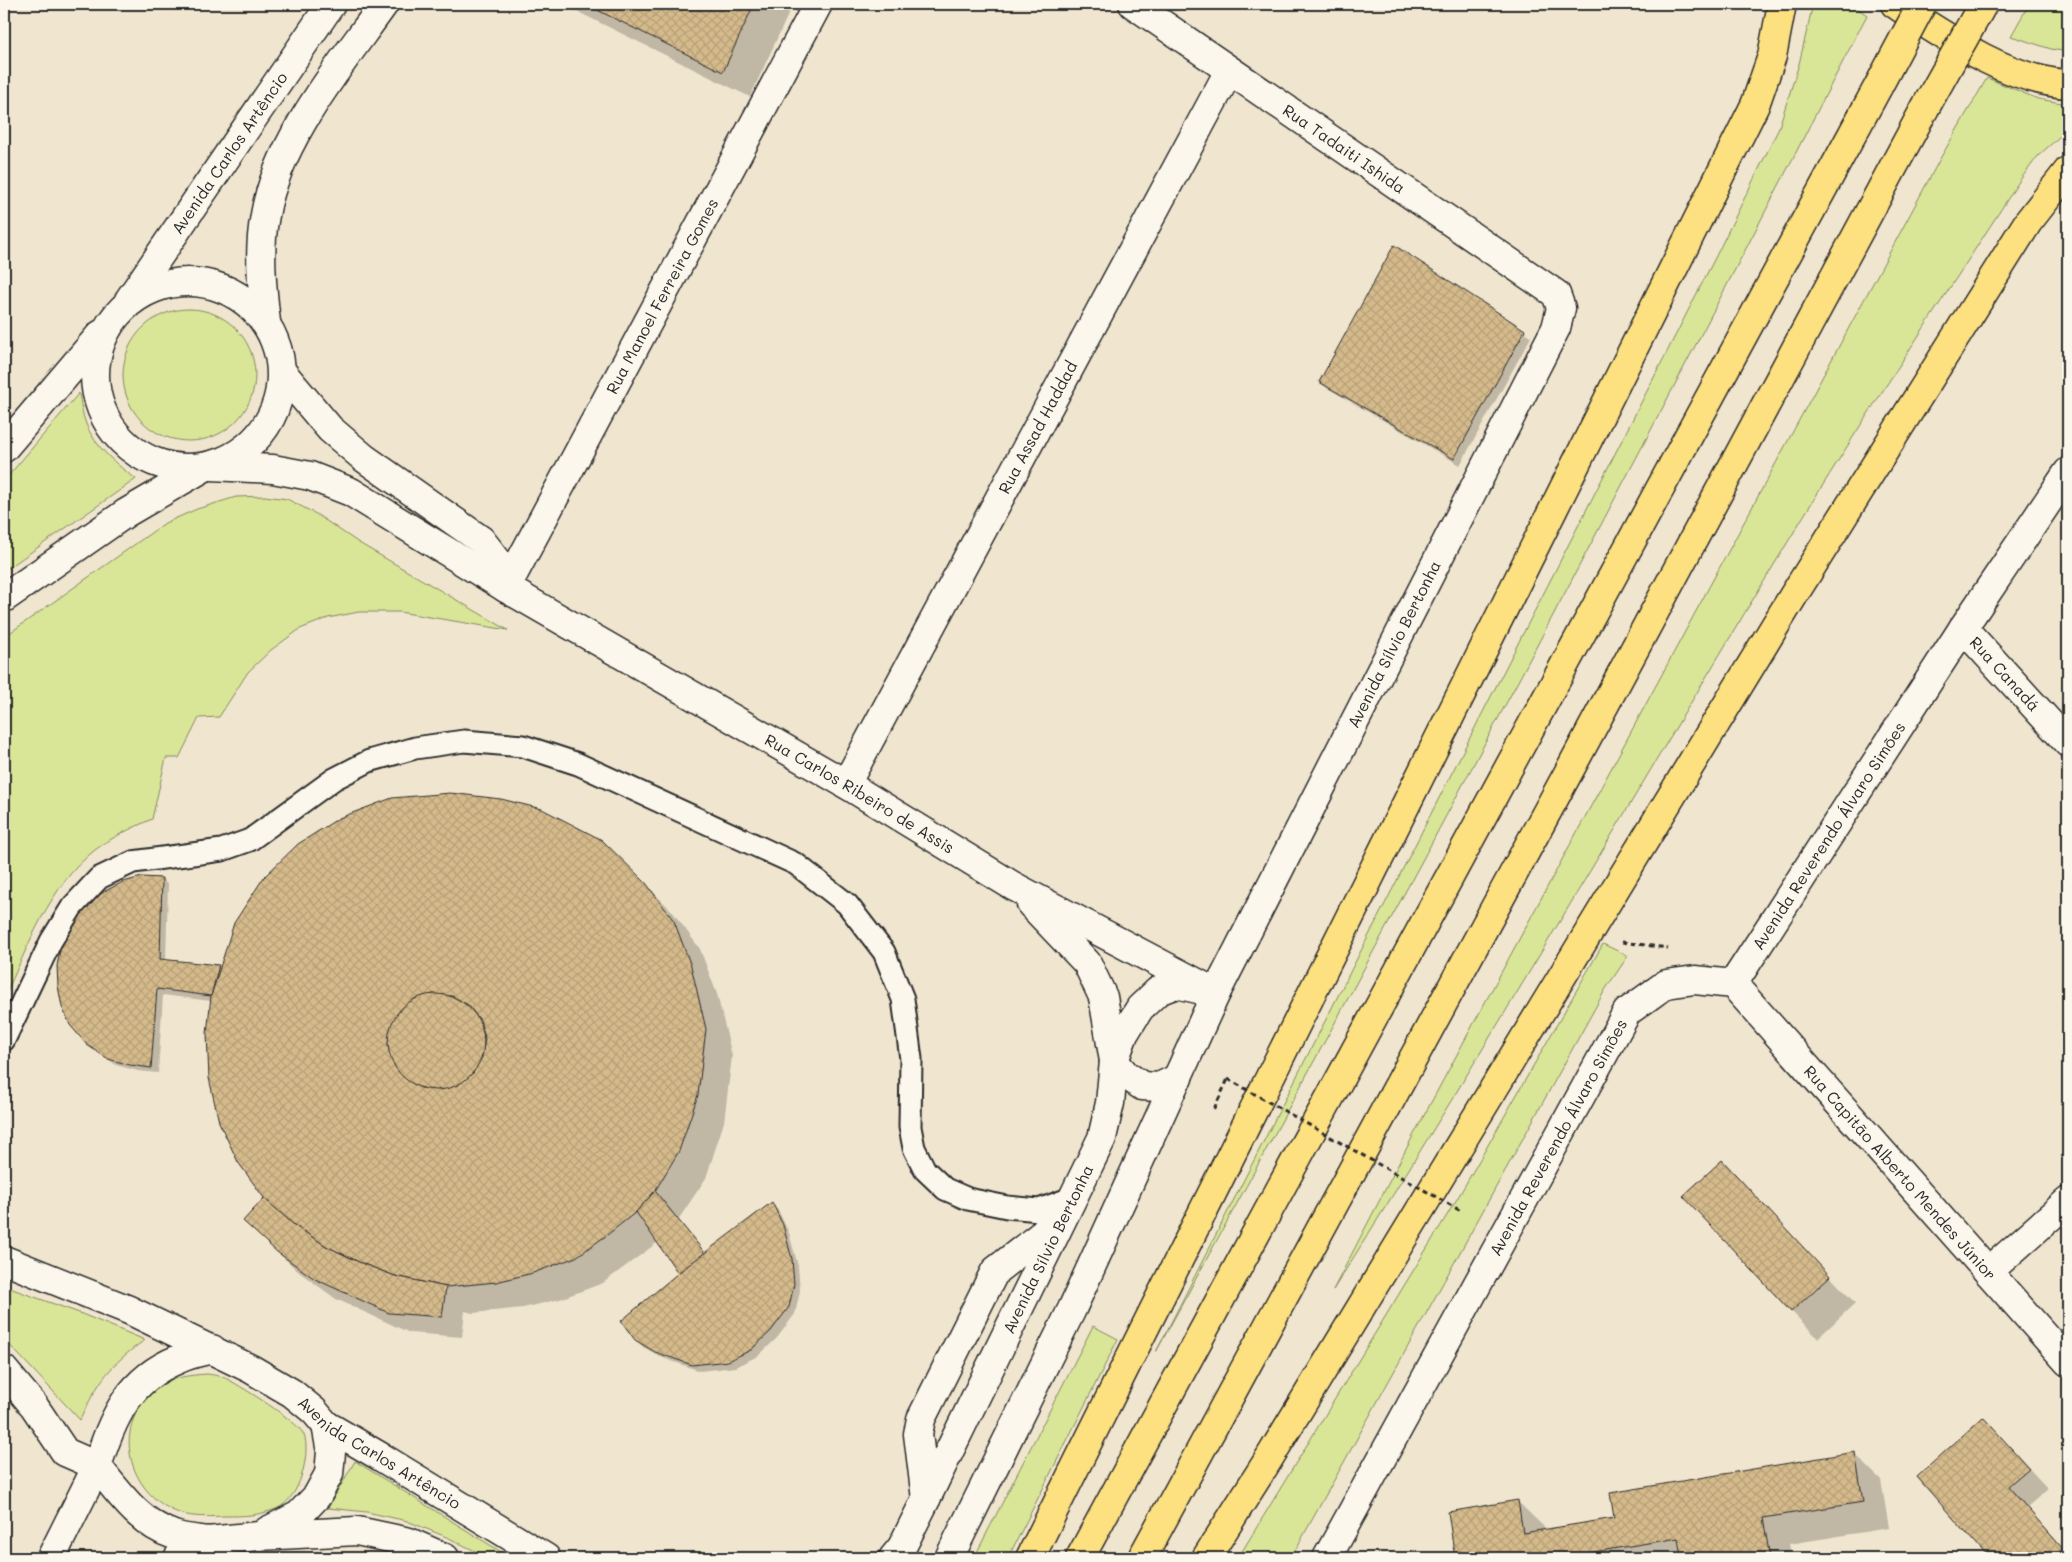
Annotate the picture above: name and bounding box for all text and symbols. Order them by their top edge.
street label: Avenida Carlos Artêncio [166,68,292,238]
street label: Rua Tadaiti Ishida [1279,99,1410,198]
street label: Rua Manoel Ferreira Gomes [601,194,722,397]
street label: Rua Assad Haddad [993,357,1081,497]
street label: Avenida Sílvio Bertonha [1342,557,1445,731]
street label: Rua Canadá [1966,631,2045,715]
street label: Avenida Reverendo Álvaro Simões [1747,718,1910,953]
street label: Rua Carlos Ribeiro de Assis [761,728,959,858]
street label: Avenida Reverendo Álvaro Simões [1484,1015,1631,1259]
street label: Rua Capitão Alberto Mendes Júnior [1800,1060,2001,1284]
street label: Avenida Sílvio Bertonha [997,1161,1097,1337]
street label: Avenida Carlos Artêncio [294,1391,465,1513]

